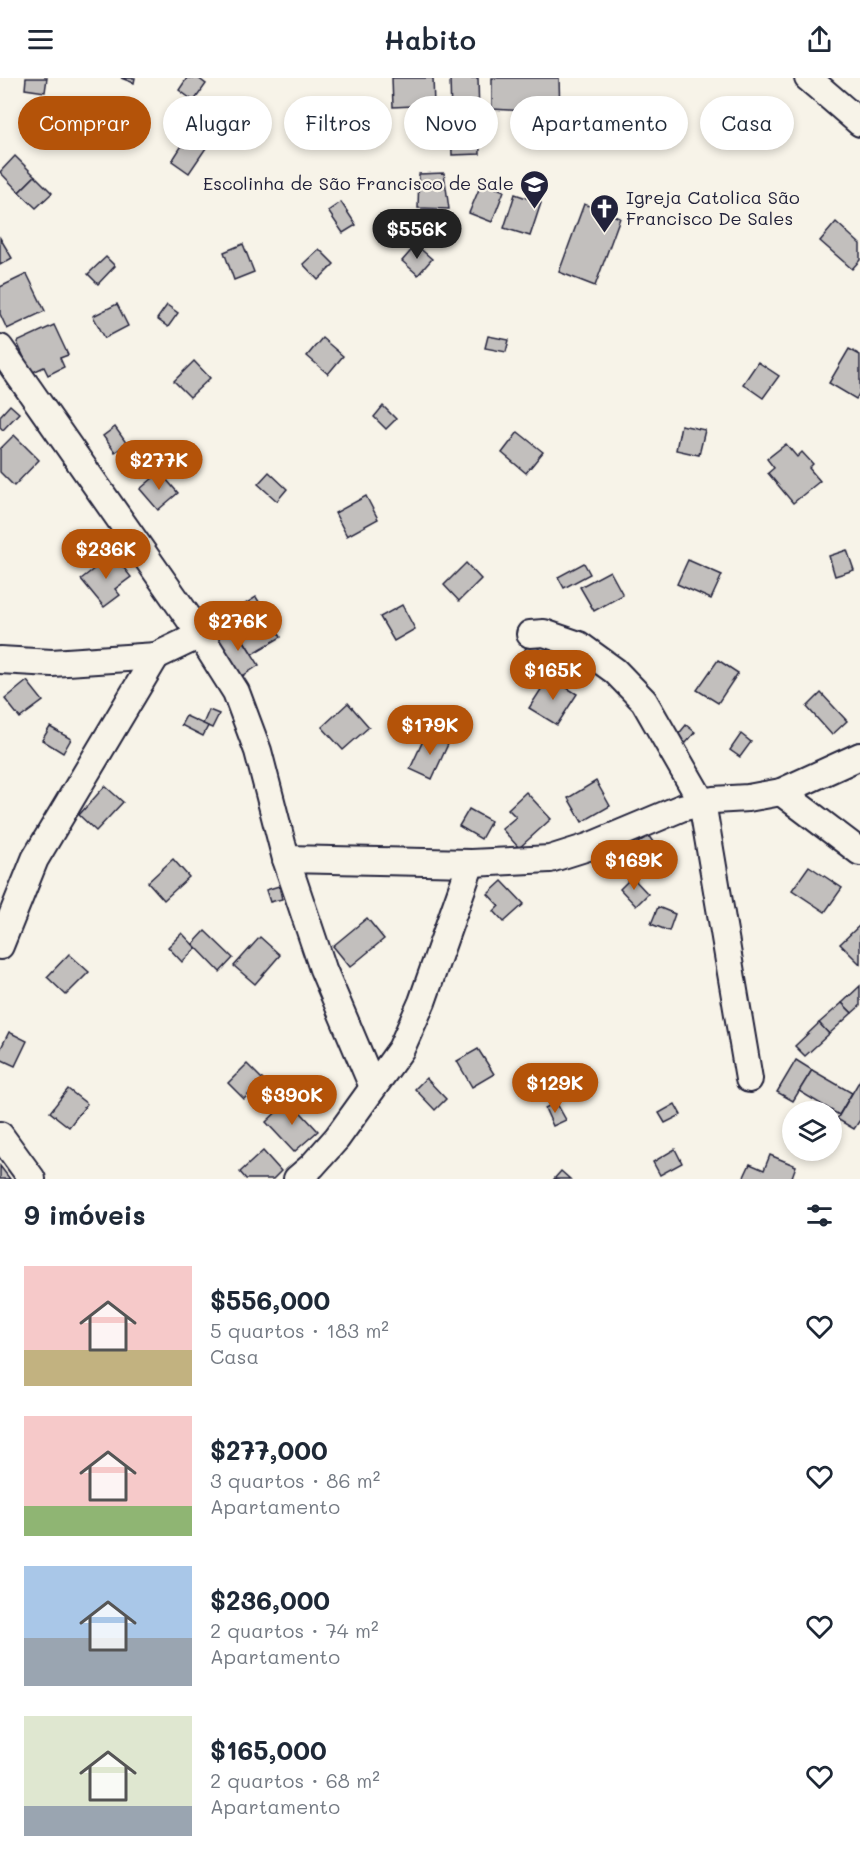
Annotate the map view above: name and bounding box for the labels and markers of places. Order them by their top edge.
school or university icon: Escolinha de São Francisco de Sale [519,168,551,210]
place label: Escolinha de São Francisco de Sale [203,171,514,195]
place label: Igreja Catolica São Francisco De Sales [626,185,800,230]
church icon: Igreja Catolica São Francisco De Sales [589,192,621,234]
pin: $556K [375,209,459,260]
pin: $277K [117,440,201,491]
pin: $236K [64,529,148,580]
pin: $276K [196,601,280,652]
pin: $165K [511,650,595,701]
pin: $179K [388,705,472,756]
pin: $169K [592,840,676,891]
pin: $129K [513,1063,597,1114]
pin: $390K [250,1075,334,1126]

